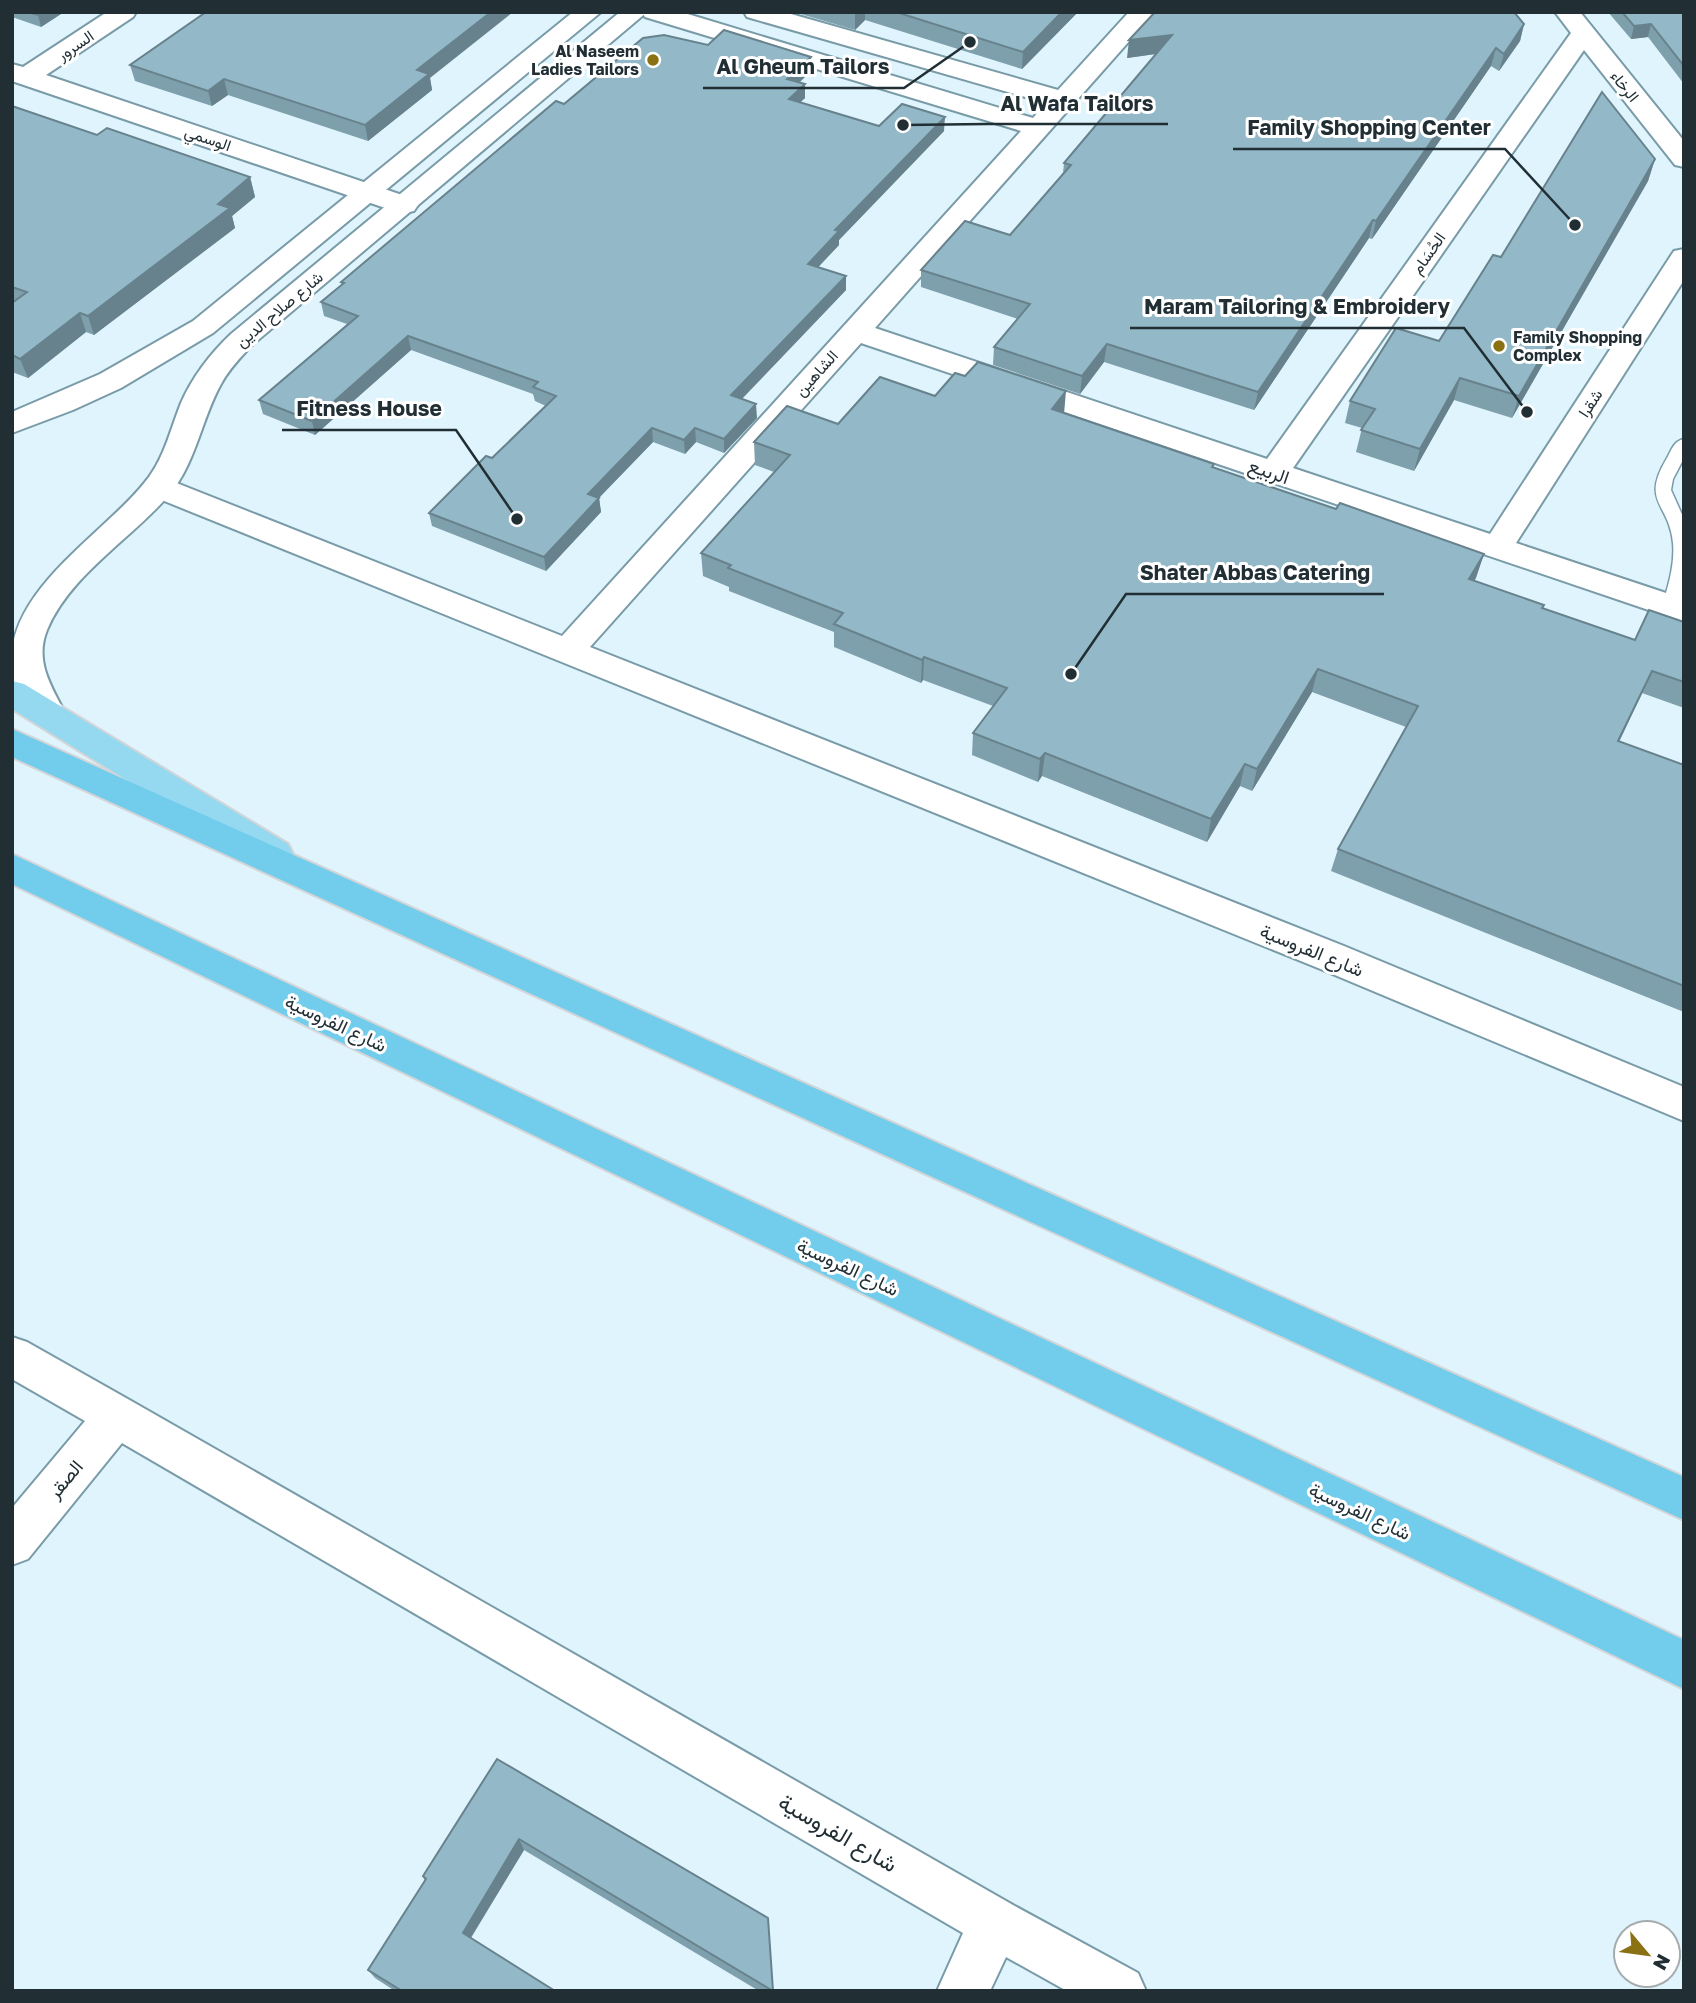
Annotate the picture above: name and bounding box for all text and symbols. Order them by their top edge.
street label: السرور [52,25,98,66]
place label: Al Naseem Ladies Tailors [531,41,639,79]
callout: Al Gheum Tailors [703,46,904,88]
marker: Al Naseem Ladies Tailors [645,52,661,68]
text: Al Gheum Tailors [716,53,890,79]
street label: الرخاء [1606,66,1644,106]
callout: Al Wafa Tailors [987,82,1168,124]
text: Al Wafa Tailors [1000,90,1154,116]
callout: Family Shopping Center [1233,107,1505,149]
text: Family Shopping Center [1247,114,1491,140]
street label: الوسمي [181,121,234,159]
street label: الحُسَام [1406,228,1450,278]
street label: شارع صلاح الدين [231,267,328,353]
callout: Maram Tailoring & Embroidery [1130,286,1464,328]
text: Maram Tailoring & Embroidery [1144,293,1450,319]
place label: Family Shopping Complex [1513,327,1642,365]
marker: Family Shopping Complex [1491,338,1507,354]
street label: الشاهين [790,346,843,401]
street label: شقرا [1574,385,1607,421]
callout: Fitness House [282,388,456,430]
text: Fitness House [296,395,442,421]
street label: الربيع [1245,453,1293,491]
callout: Shater Abbas Catering [1126,552,1384,594]
text: Shater Abbas Catering [1140,559,1370,585]
street label: شارع الفروسية [1256,918,1367,983]
street label: شارع الفروسية [281,989,391,1058]
street label: شارع الفروسية [793,1233,903,1302]
street label: الصقر [41,1455,88,1504]
street label: شارع الفروسية [1305,1477,1415,1546]
street label: شارع الفروسية [773,1787,903,1880]
north arrow [1612,1919,1682,1989]
text: N [1649,1951,1676,1974]

